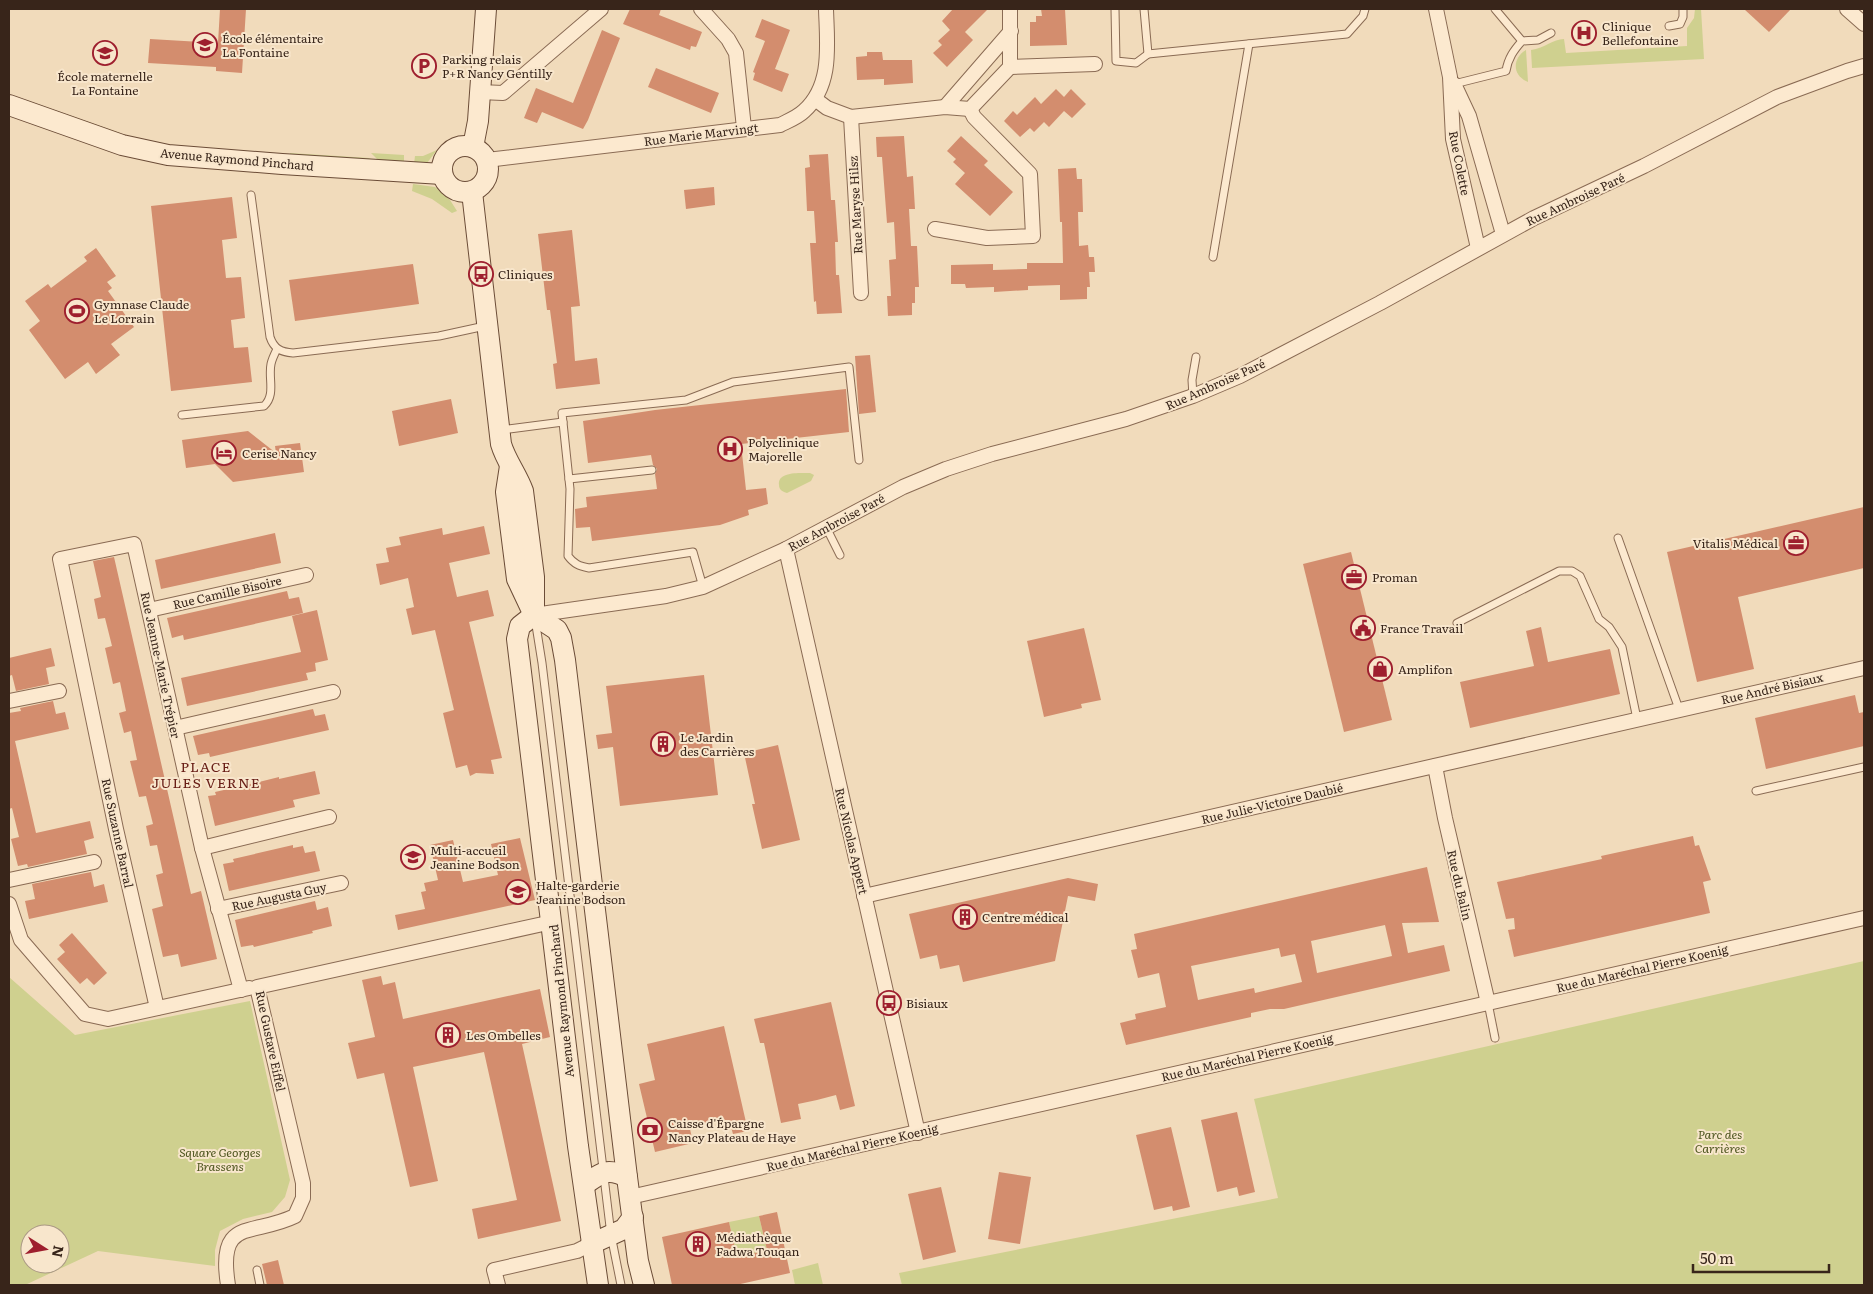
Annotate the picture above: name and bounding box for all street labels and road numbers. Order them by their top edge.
street label: Rue Marie Marvingt [643,118,759,150]
street label: Rue Colette [1445,129,1475,197]
street label: Avenue Raymond Pinchard [159,143,315,175]
street label: Rue Maryse Hilsz [843,155,867,254]
street label: Rue Ambroise Paré [1523,168,1627,230]
street label: Rue Ambroise Paré [1162,354,1268,414]
street label: Rue Ambroise Paré [784,489,888,555]
street label: Rue Camille Bisoire [171,571,283,613]
street label: Rue Jeanne-Marie Trépier [137,590,185,740]
street label: Rue André Bisiaux [1719,667,1825,708]
street label: Rue Suzanne Barral [98,777,138,889]
street label: Rue Julie-Victoire Daubié [1199,778,1345,828]
street label: Rue Nicolas Appert [831,786,873,896]
street label: Rue du Balin [1443,848,1477,922]
street label: Rue Augusta Guy [230,877,328,915]
street label: Avenue Raymond Pinchard [544,923,578,1079]
street label: Rue du Maréchal Pierre Koenig [1554,939,1730,997]
street label: Rue Gustave Eiffel [252,989,290,1093]
street label: Rue du Maréchal Pierre Koenig [1159,1028,1335,1086]
street label: Rue du Maréchal Pierre Koenig [764,1118,940,1176]

